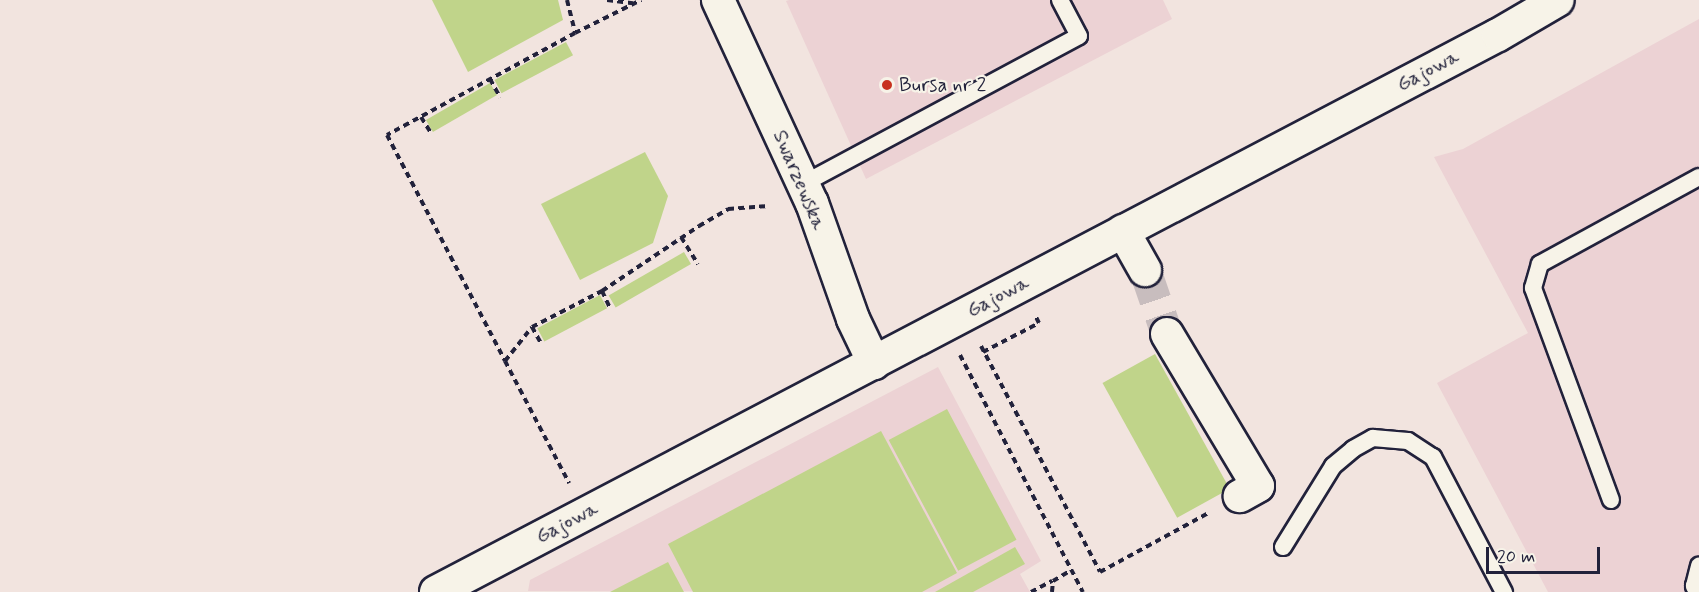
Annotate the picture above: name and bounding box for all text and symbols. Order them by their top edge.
street label: Gajowa [1393,45,1463,97]
place label: Bursa nr 2 [899,73,986,97]
marker: Bursa nr 2 [880,78,894,92]
street label: Swarzewska [767,127,831,233]
street label: Gajowa [963,271,1033,323]
street label: Gajowa [532,497,602,549]
scale bar [1489,535,1603,573]
text: 20 m [1497,545,1535,569]

